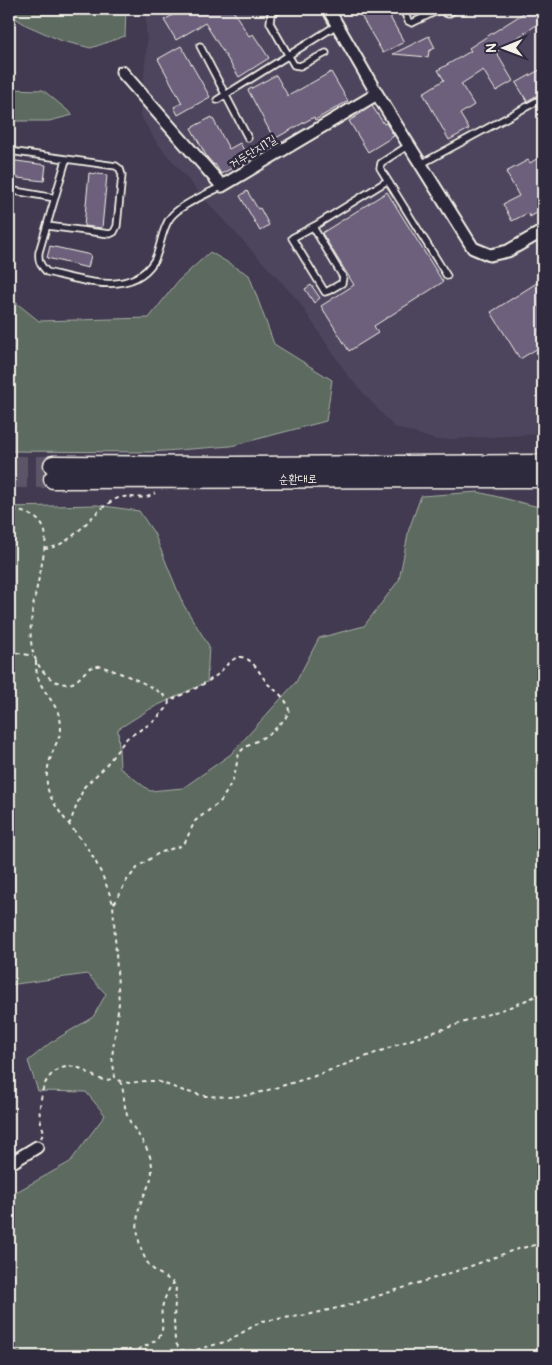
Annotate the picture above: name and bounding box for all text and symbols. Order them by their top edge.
north arrow [480,22,530,72]
text: N [483,43,500,53]
street label: 거두단지1길 [226,132,280,172]
street label: 순환대로 [279,472,317,487]

